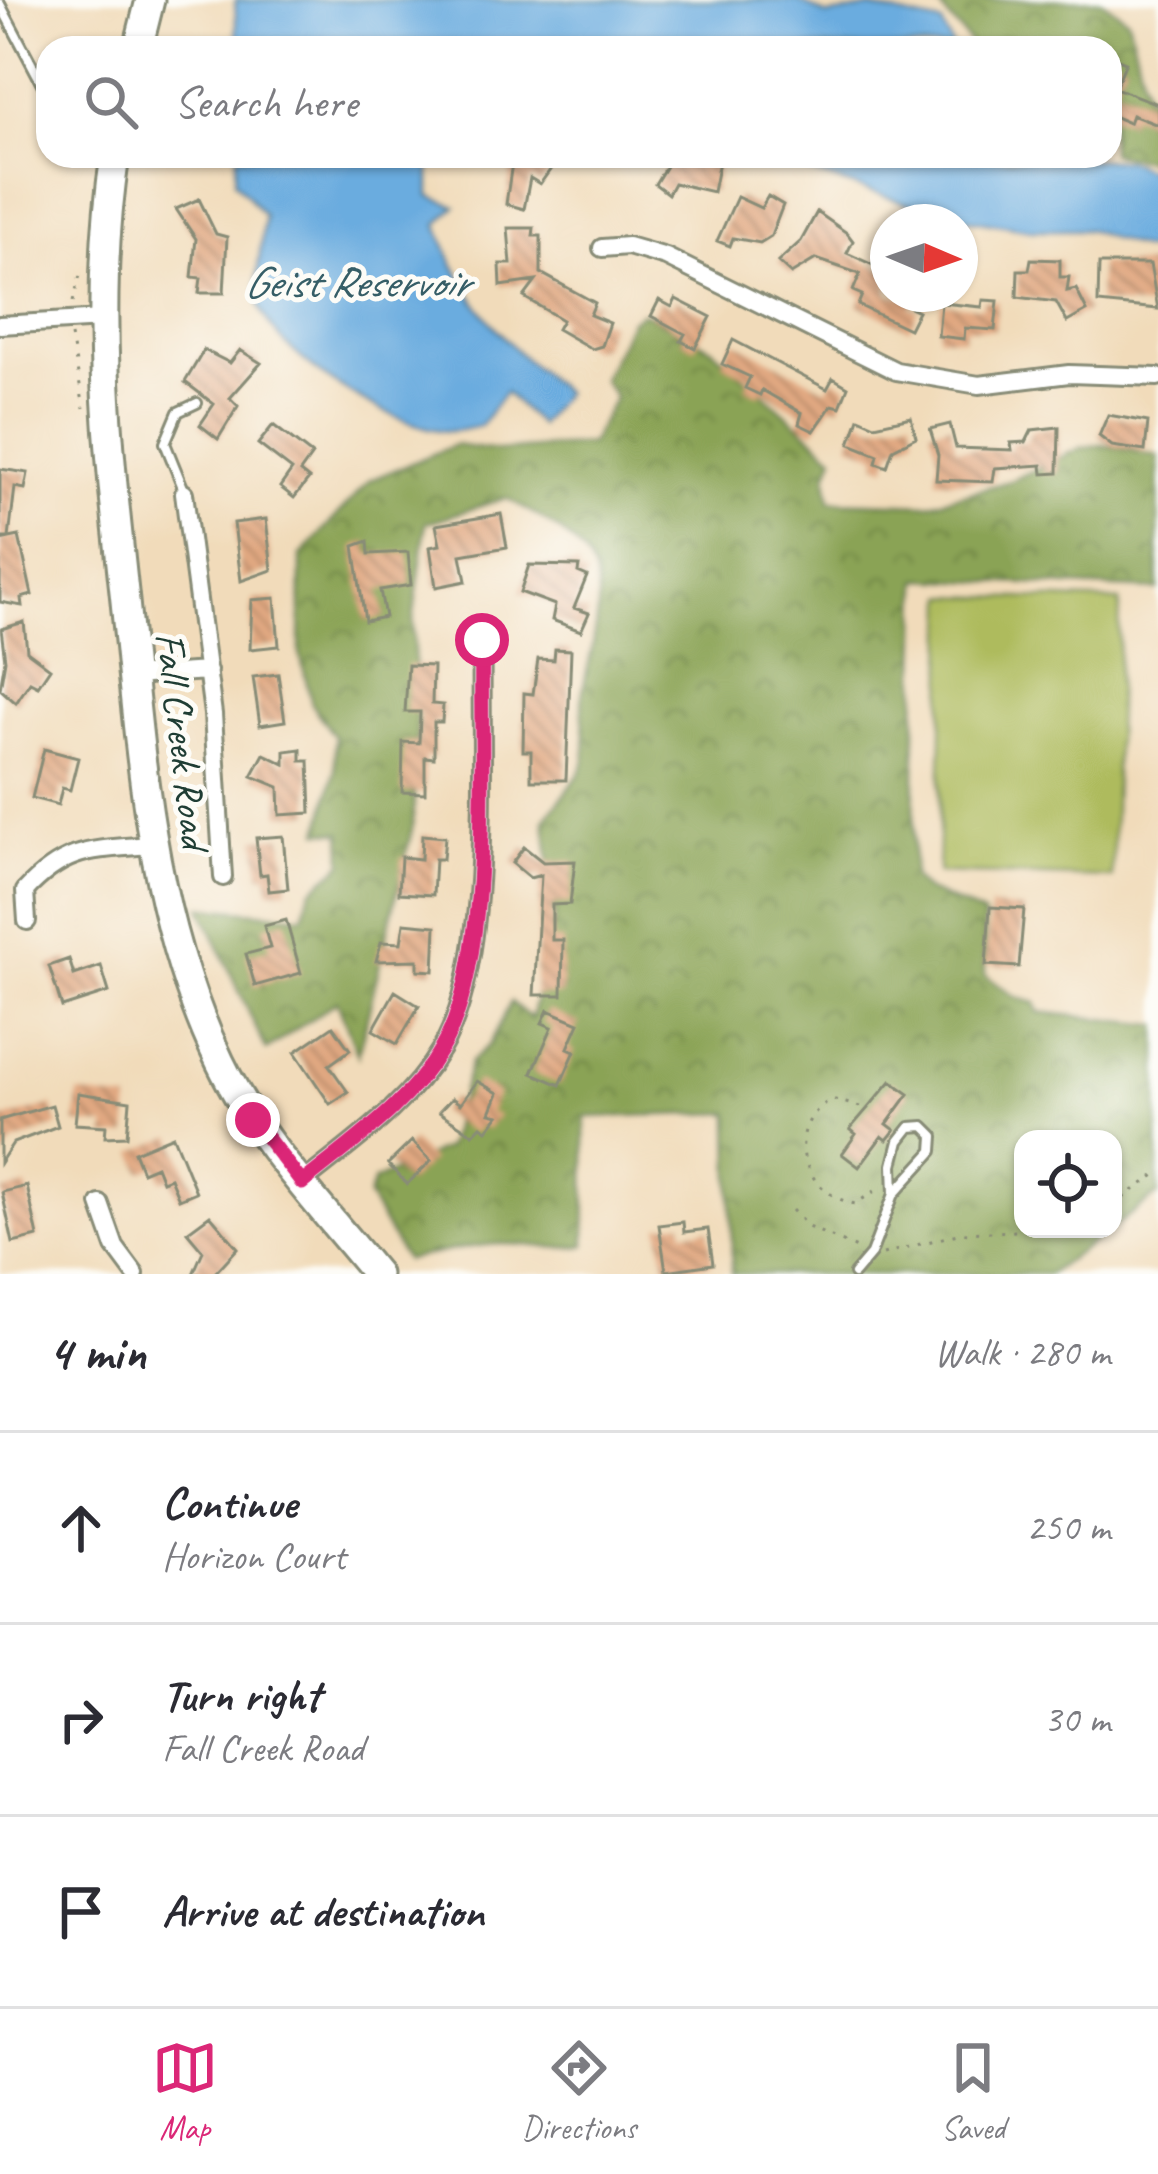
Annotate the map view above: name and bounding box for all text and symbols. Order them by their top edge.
search box [36,36,1122,168]
icon: search [78,69,144,135]
text: Search here [174,74,357,131]
north arrow [870,204,978,312]
water label: Geist Reservoir [244,254,475,311]
route start [455,613,509,667]
street label: Fall Creek Road [143,629,223,858]
route end [226,1093,280,1147]
map controls [1014,1130,1122,1238]
button: locate [1014,1130,1122,1238]
text: 4 min [48,1320,146,1384]
text: Walk · 280 m [934,1328,1110,1377]
text: Continue [162,1475,296,1532]
icon: ahead [48,1495,114,1561]
text: 250 m [1026,1503,1110,1552]
text: Horizon Court [162,1532,346,1581]
text: Turn right [162,1667,320,1724]
icon: right [48,1687,114,1753]
text: 30 m [1044,1695,1110,1744]
text: Fall Creek Road [162,1724,364,1773]
icon: arrive [48,1879,114,1945]
text: Arrive at destination [162,1883,484,1940]
tab: Map [152,2035,218,2149]
tab: Directions [522,2035,636,2149]
tab: Saved [940,2035,1006,2149]

